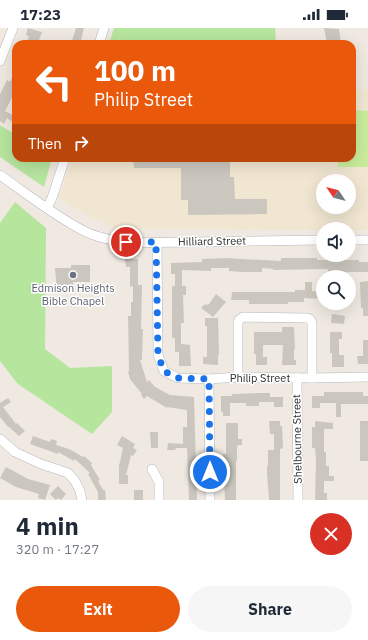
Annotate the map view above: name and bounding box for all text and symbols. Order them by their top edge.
text: 17:23 [20,5,61,24]
text: 100 m [94,52,176,89]
icon: left [28,56,80,108]
text: Philip Street [94,88,193,111]
icon: right [70,132,92,154]
text: Then [28,134,62,153]
north arrow [316,174,356,214]
map controls [316,174,356,310]
button: sound [316,222,356,262]
pin [109,225,143,259]
icon: arrive [115,231,137,253]
street label: Hilliard Street [178,233,246,249]
marker: Edmison Heights Bible Chapel [68,270,78,280]
button: search [316,270,356,310]
place label: Edmison Heights Bible Chapel [31,281,115,308]
street label: Philip Street [230,371,290,385]
street label: Shelbourne Street [289,394,305,484]
position arrow [189,451,231,493]
text: 4 min [16,510,79,542]
button: close [310,513,352,555]
text: 320 m · 17:27 [16,541,99,558]
button: Exit [16,586,180,632]
button: Share [188,586,352,632]

